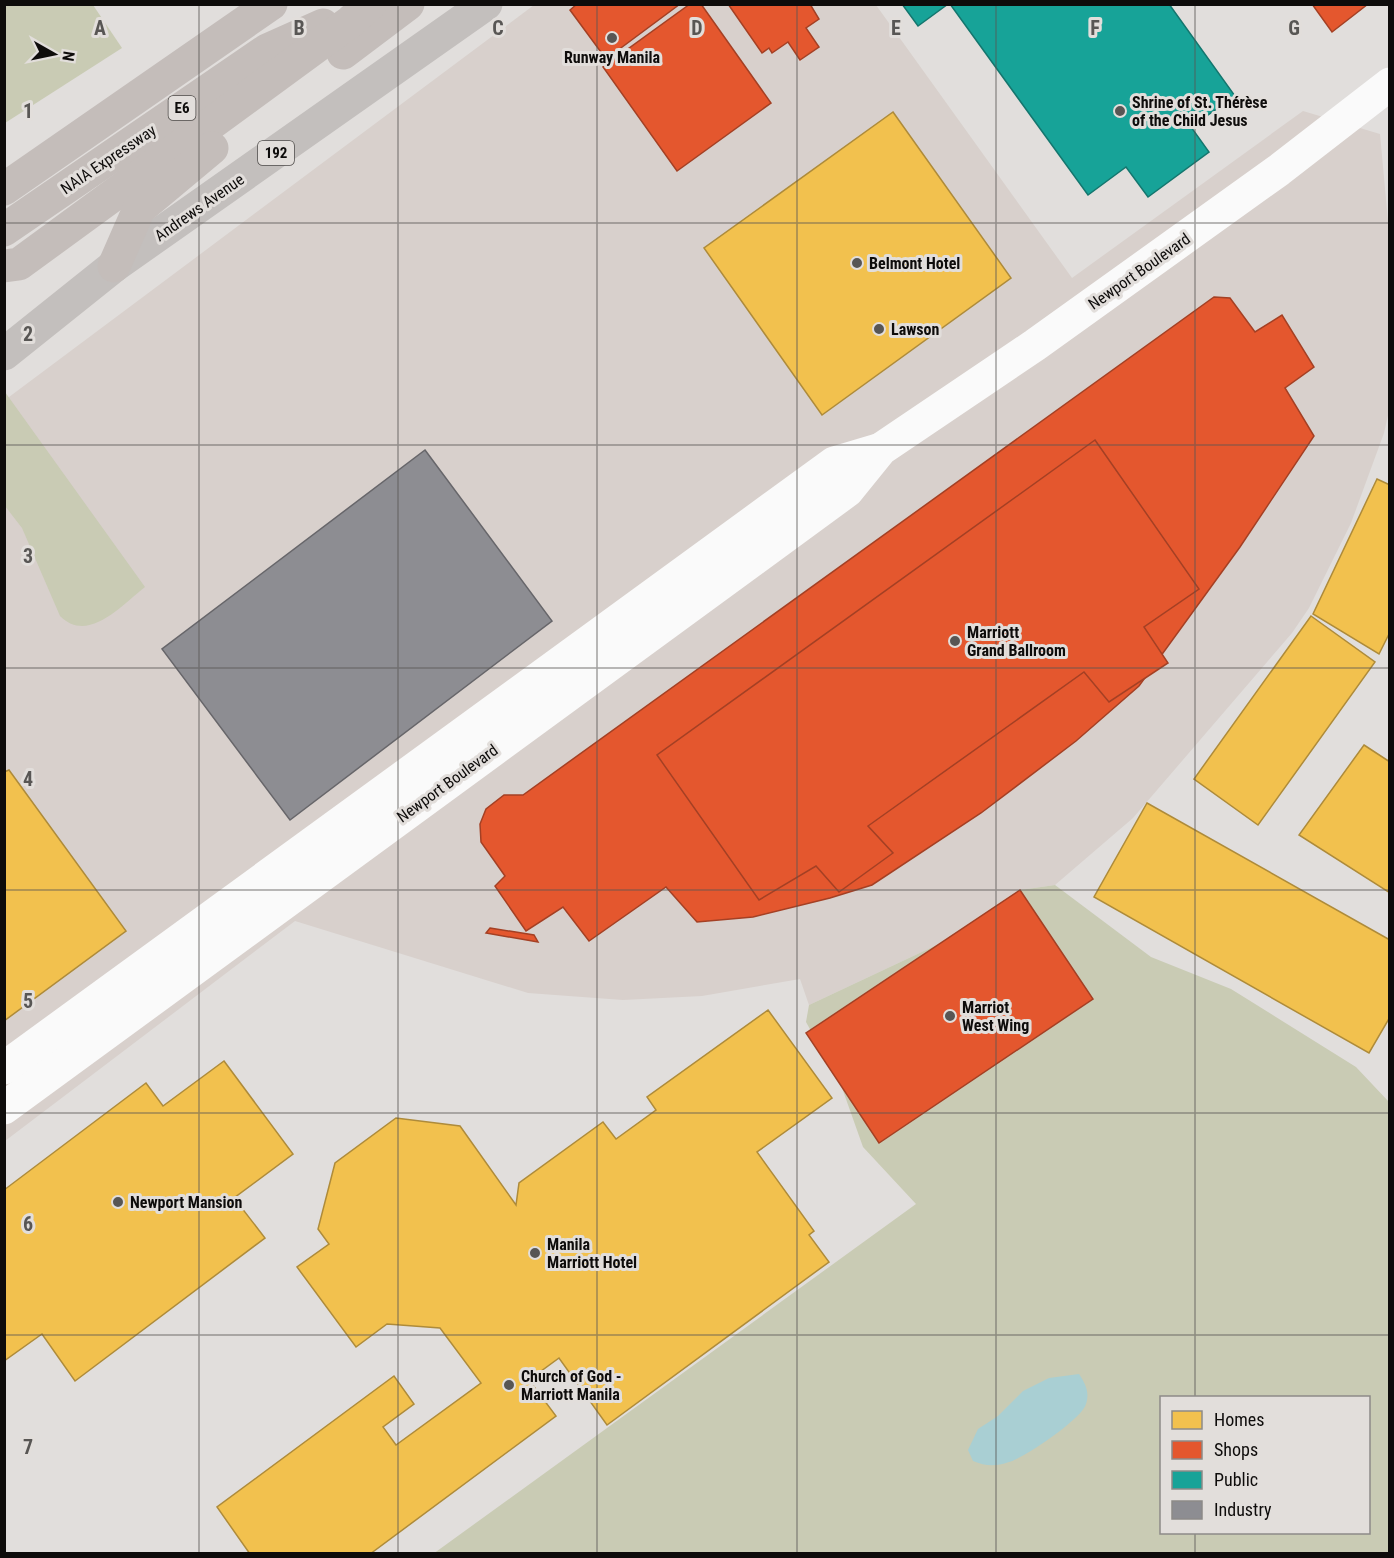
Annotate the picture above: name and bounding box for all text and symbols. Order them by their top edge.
text: A [94,16,106,40]
text: B [293,16,305,40]
text: C [492,16,504,40]
text: D [691,16,703,40]
text: E [891,16,901,40]
text: F [1090,16,1100,40]
text: G [1288,16,1300,40]
north arrow [24,24,84,84]
marker: Runway Manila [605,31,619,45]
place label: Runway Manila [564,48,661,67]
text: N [58,50,78,63]
place label: Shrine of St. Thérèse of the Child Jesus [1132,93,1268,130]
road number: E6 [168,96,195,120]
text: 1 [23,99,33,123]
marker: Shrine of St. Thérèse of the Child Jesus [1113,104,1127,118]
street label: NAIA Expressway [57,120,160,198]
road number: 192 [258,141,294,165]
street label: Andrews Avenue [151,170,248,245]
street label: Newport Boulevard [1085,229,1194,314]
place label: Belmont Hotel [869,254,960,273]
marker: Belmont Hotel [850,256,864,270]
place label: Lawson [891,320,940,339]
text: 2 [23,322,33,346]
marker: Lawson [872,322,886,336]
text: 3 [23,544,33,568]
place label: Marriott Grand Ballroom [967,623,1066,660]
marker: Marriott Grand Ballroom [948,634,962,648]
street label: Newport Boulevard [393,740,501,826]
text: 4 [23,767,33,791]
text: 5 [23,989,33,1013]
place label: Marriot West Wing [962,998,1029,1035]
marker: Marriot West Wing [943,1009,957,1023]
place label: Newport Mansion [130,1193,243,1212]
marker: Newport Mansion [111,1195,125,1209]
text: 6 [23,1212,33,1236]
place label: Manila Marriott Hotel [547,1235,637,1272]
marker: Manila Marriott Hotel [528,1246,542,1260]
place label: Church of God - Marriott Manila [521,1367,622,1404]
marker: Church of God - Marriott Manila [502,1378,516,1392]
legend [1160,1396,1370,1534]
text: Homes [1214,1409,1264,1430]
text: 7 [23,1435,33,1459]
text: Shops [1214,1439,1258,1460]
text: Public [1214,1469,1258,1490]
text: Industry [1214,1499,1272,1520]

